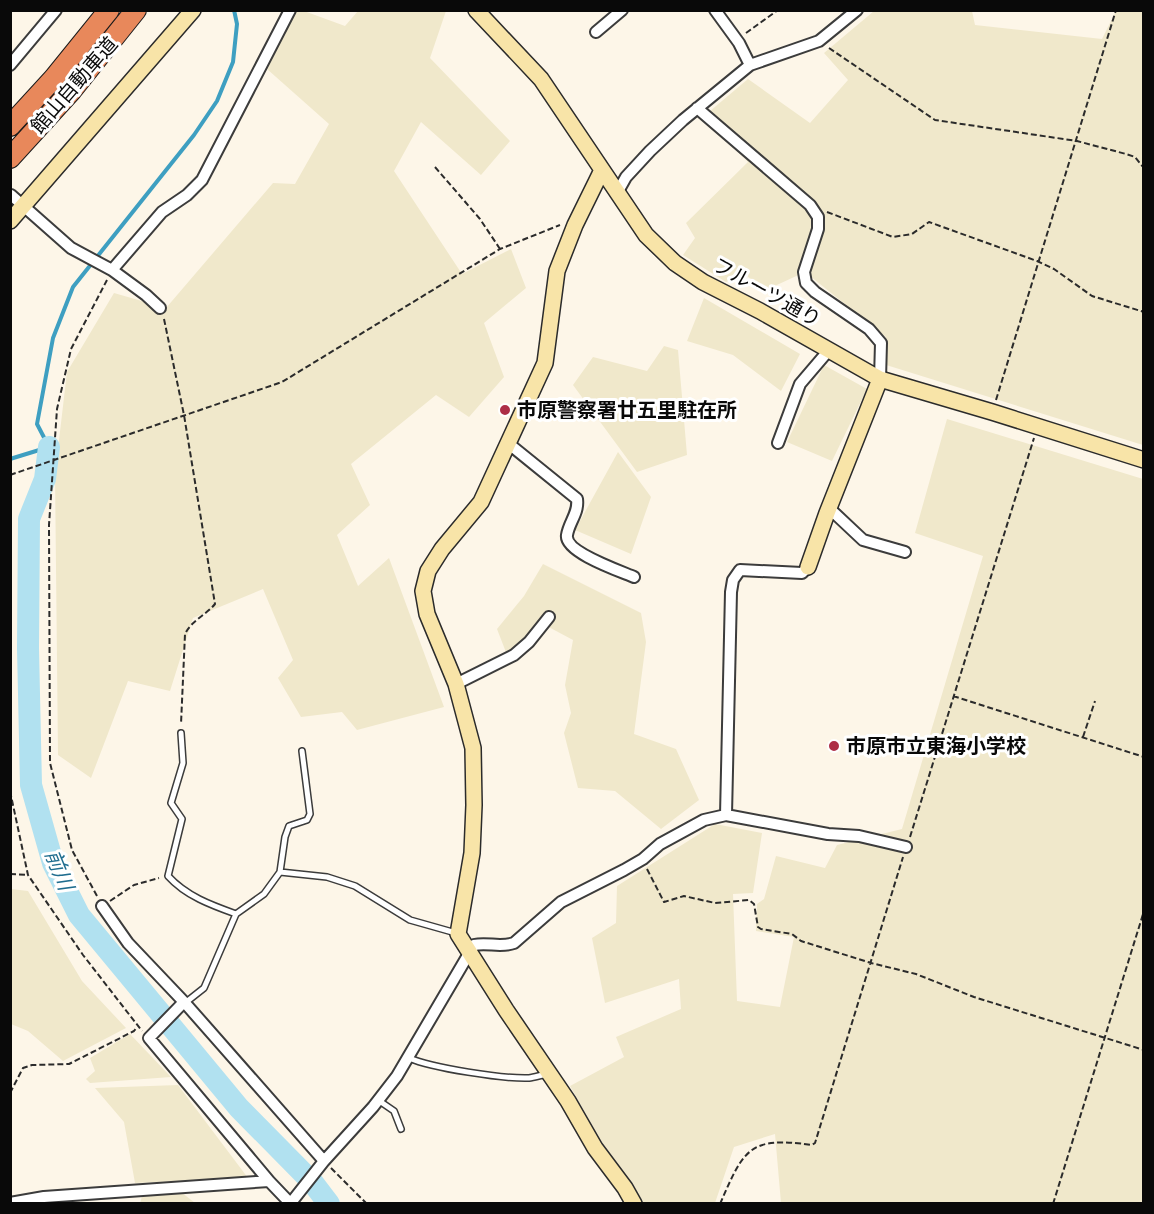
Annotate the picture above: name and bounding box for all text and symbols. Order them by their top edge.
street label: 館山自動車道 [26,32,122,138]
street label: フルーツ通り [709,253,825,331]
place label: 市原警察署廿五里駐在所 [517,398,737,422]
marker: 市原警察署廿五里駐在所 [498,403,512,417]
place label: 市原市立東海小学校 [846,734,1026,758]
marker: 市原市立東海小学校 [827,739,841,753]
water label: 前川 [40,846,79,896]

